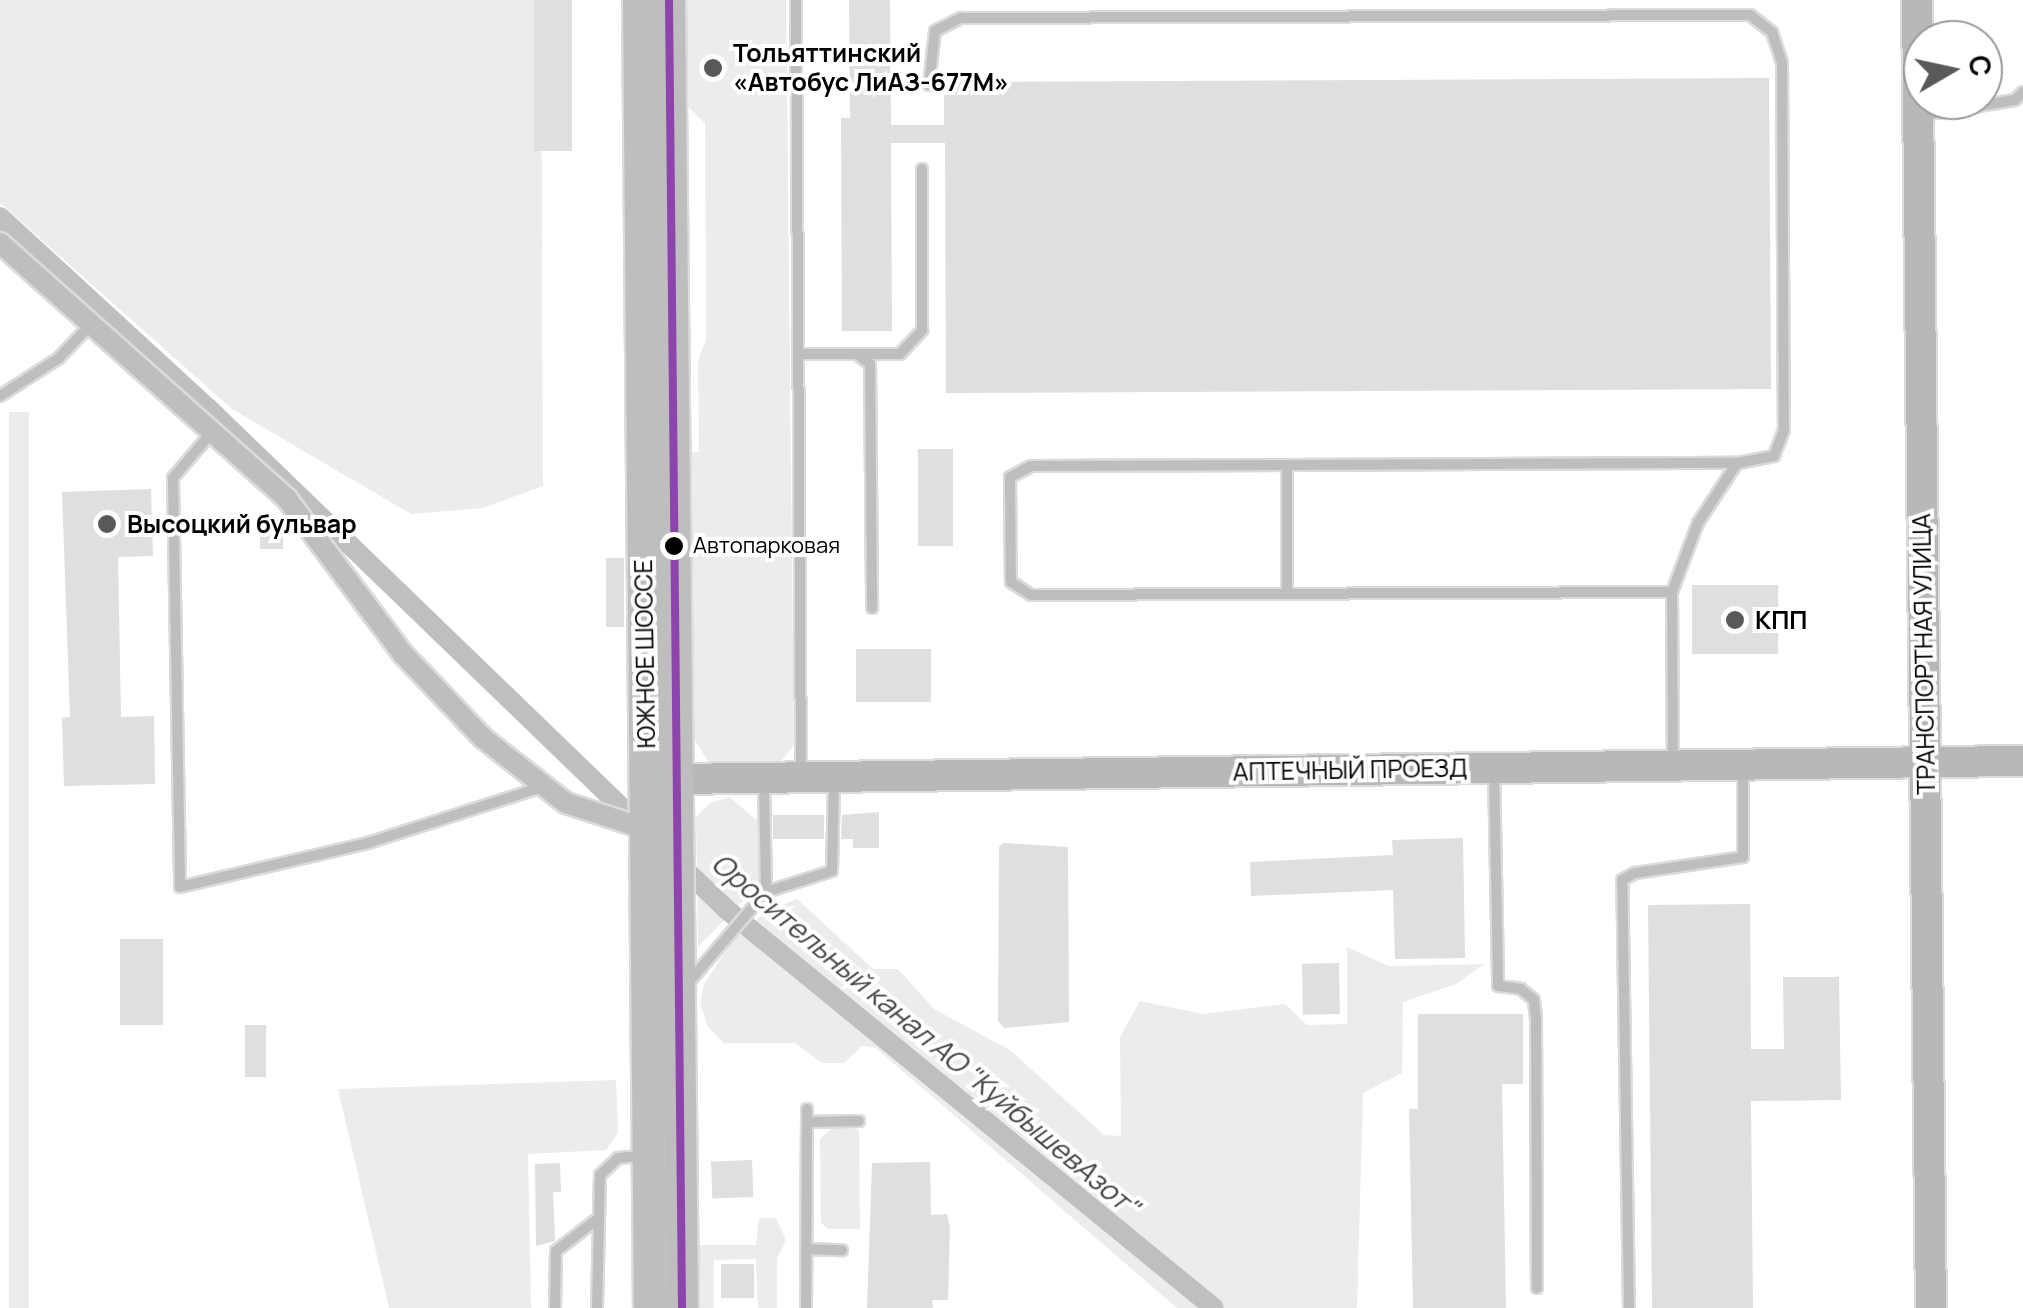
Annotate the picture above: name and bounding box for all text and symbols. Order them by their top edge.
north arrow [1903,20,2003,120]
place label: Тольяттинский «Автобус ЛиАЗ-677М» [733,39,1009,98]
text: С [1960,52,2001,79]
marker: Тольяттинский «Автобус ЛиАЗ-677М» [702,57,724,79]
place label: Высоцкий бульвар [127,509,357,539]
marker: Высоцкий бульвар [96,513,118,535]
street label: ТРАНСПОРТНАЯ УЛИЦА [1907,513,1941,795]
place label: Автопарковая [693,533,840,559]
marker: Автопарковая [664,536,684,556]
street label: ЮЖНОЕ ШОССЕ [628,559,662,749]
place label: КПП [1755,605,1807,635]
marker: КПП [1724,609,1746,631]
street label: АПТЕЧНЫЙ ПРОЕЗД [1232,753,1468,787]
water label: Оросительный канал АО "КуйбышевАзот" [706,845,1146,1223]

